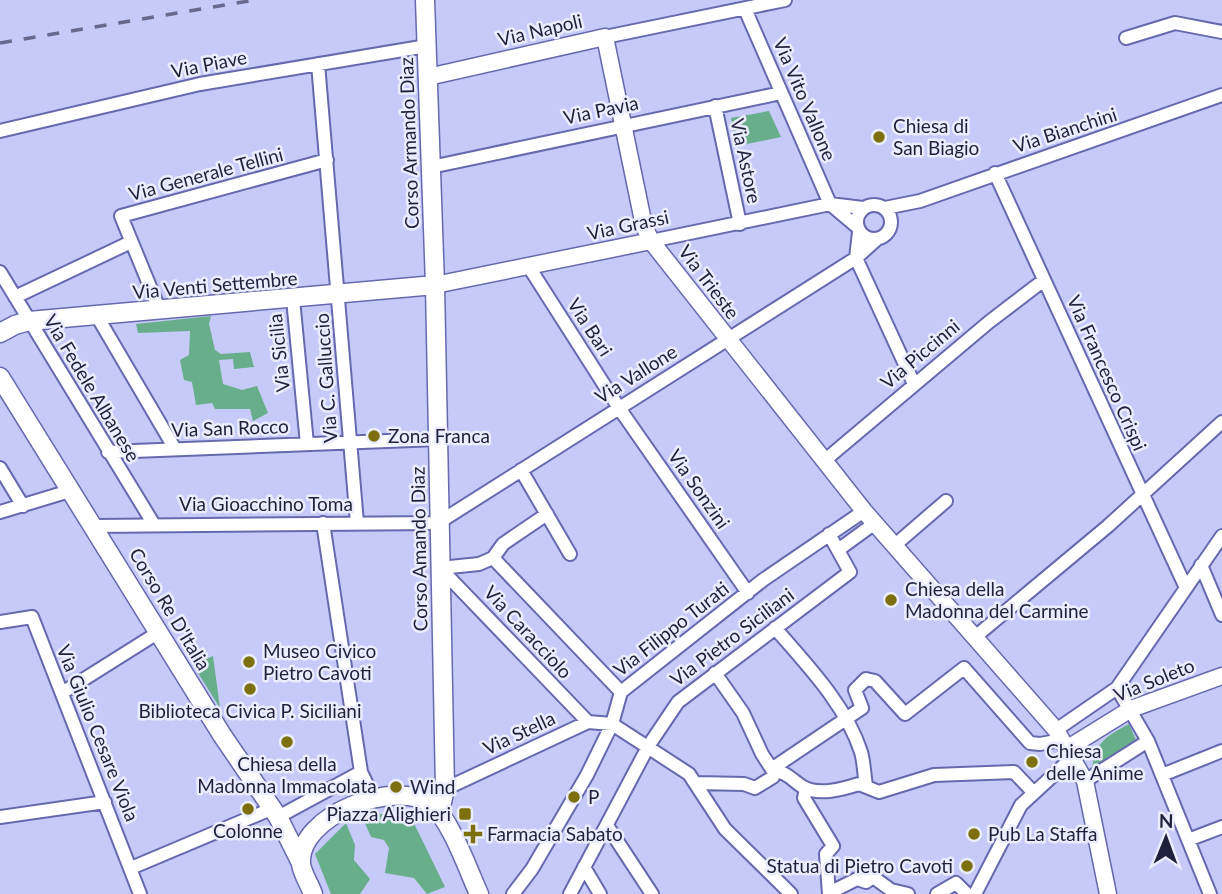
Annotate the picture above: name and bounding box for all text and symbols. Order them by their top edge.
street label: Via Napoli [495,9,584,50]
street label: Via Vito Vallone [769,34,842,164]
street label: Via Piave [169,45,249,82]
street label: Corso Armando Diaz [394,57,423,229]
street label: Via Pavia [561,90,640,129]
street label: Via Bianchini [1010,102,1120,157]
place label: Chiesa di San Biagio [893,114,979,159]
street label: Via Astore [726,116,767,205]
marker: Chiesa di San Biagio [871,129,887,145]
street label: Via Generale Tellini [126,142,286,205]
street label: Via Grassi [585,205,671,244]
street label: Via Trieste [674,240,745,323]
street label: Via Venti Settembre [131,266,298,303]
street label: Via Francesco Crispi [1063,292,1152,454]
street label: Via Bari [563,293,618,360]
street label: Via Fedele Albanese [39,310,145,465]
street label: Via C. Galluccio [309,312,342,444]
street label: Via Sicilia [263,313,294,393]
street label: Via Piccinni [876,314,964,393]
street label: Via Vallone [590,339,681,408]
street label: Via San Rocco [171,414,289,441]
place label: Zona Franca [388,424,490,447]
marker: Zona Franca [366,428,382,444]
street label: Via Sonzini [664,445,735,533]
street label: Corso Amando Diaz [406,466,431,632]
street label: Via Gioacchino Toma [179,492,353,515]
street label: Corso Re D'Italia [125,544,216,674]
street label: Via Filippo Turati [608,576,733,681]
place label: Chiesa della Madonna del Carmine [905,577,1089,622]
street label: Via Caracciolo [479,580,577,683]
street label: Via Pietro Siciliani [665,583,798,691]
marker: Chiesa della Madonna del Carmine [883,592,899,608]
place label: Museo Civico Pietro Cavoti [263,639,376,684]
street label: Via Giulio Cesare Viola [53,641,144,824]
street label: Via Soleto [1110,653,1197,706]
marker: Museo Civico Pietro Cavoti [241,654,257,670]
marker: Biblioteca Civica P. Siciliani [242,681,258,697]
place label: Biblioteca Civica P. Siciliani [138,699,362,722]
street label: Via Stella [479,706,558,759]
marker: Chiesa della Madonna Immacolata [279,734,295,750]
place label: Chiesa delle Anime [1046,739,1144,784]
place label: Chiesa della Madonna Immacolata [197,752,377,797]
marker: Chiesa delle Anime [1024,754,1040,770]
place label: Wind [410,775,455,798]
marker: Wind [388,779,404,795]
place label: P [588,785,599,808]
marker: P [566,789,582,805]
marker: Colonne [240,801,256,817]
place label: Piazza Alighieri [326,802,451,825]
north arrow [1131,803,1201,873]
marker: Piazza Alighieri [457,806,473,822]
text: N [1159,809,1174,832]
place label: Colonne [213,819,283,842]
place label: Farmacia Sabato [487,822,623,845]
place label: Pub La Staffa [988,822,1098,845]
marker: Farmacia Sabato [465,826,481,842]
marker: Pub La Staffa [966,826,982,842]
place label: Statua di Pietro Cavoti [767,854,953,877]
marker: Statua di Pietro Cavoti [959,858,975,874]

